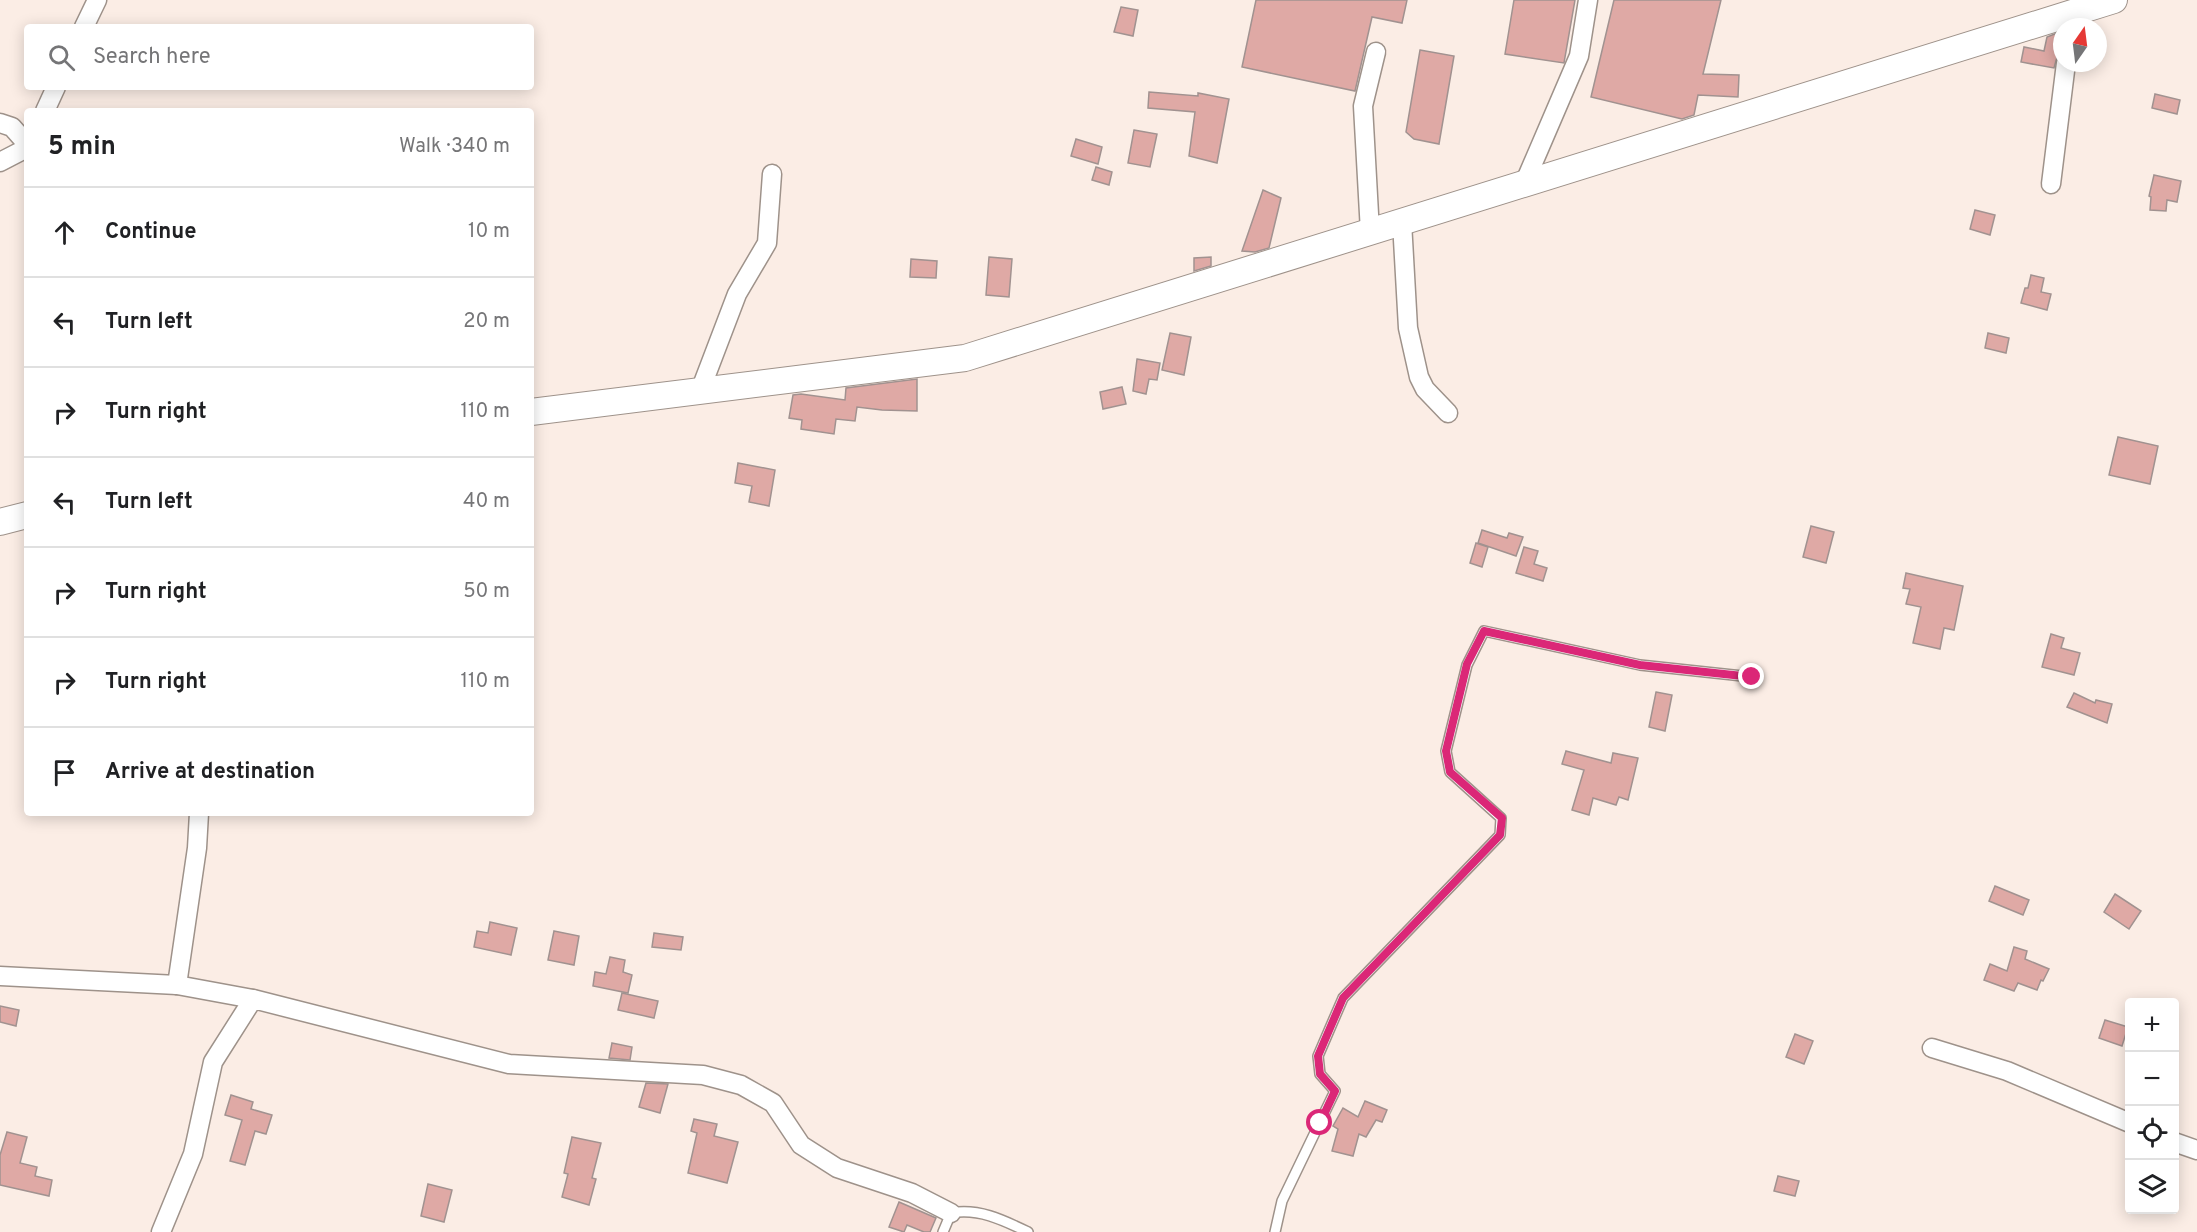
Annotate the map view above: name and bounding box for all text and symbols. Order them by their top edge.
north arrow [2053,18,2107,72]
search box [24,24,534,90]
icon: search [45,41,78,74]
text: Search here [93,44,211,71]
text: 5 min [48,131,116,164]
text: Walk · 340 m [399,134,510,160]
icon: ahead [48,216,81,249]
text: Continue [105,219,196,246]
text: 10 m [468,219,510,245]
icon: left [48,306,81,339]
text: Turn left [105,309,193,336]
text: 20 m [463,309,510,335]
icon: right [48,396,81,429]
text: Turn right [105,399,207,426]
text: 110 m [461,399,510,425]
icon: left [48,486,81,519]
text: Turn left [105,489,193,516]
text: 40 m [463,489,510,515]
icon: right [48,576,81,609]
text: Turn right [105,579,207,606]
text: 50 m [463,579,510,605]
route end [1738,663,1764,689]
icon: right [48,666,81,699]
text: Turn right [105,669,207,696]
text: 110 m [461,669,510,695]
icon: arrive [48,756,81,789]
text: Arrive at destination [105,759,315,786]
map controls [2125,998,2179,1214]
button: + [2125,998,2179,1052]
button: − [2125,1052,2179,1106]
button: locate [2125,1106,2179,1160]
route start [1306,1109,1332,1135]
button: layers [2125,1160,2179,1214]

